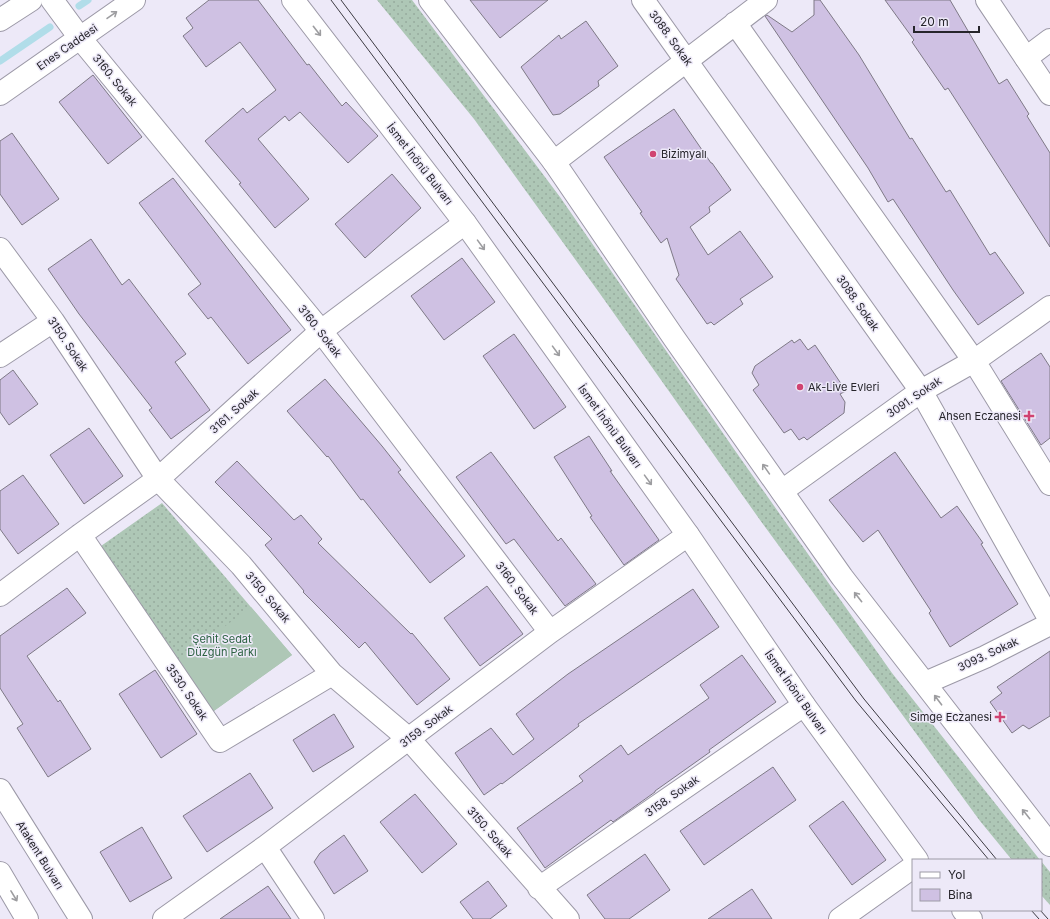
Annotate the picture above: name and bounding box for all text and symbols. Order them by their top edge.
street label: 3088. Sokak [646,7,696,69]
scale bar [914,8,979,34]
one-way arrow [106,11,117,19]
text: 20 m [920,14,949,29]
street label: Enes Caddesi [34,21,100,73]
one-way arrow [312,25,321,36]
street label: 3160. Sokak [90,51,140,109]
street label: İsmet İnönü Bulvarı [384,121,456,207]
place label: Bizimyalı [661,147,707,161]
marker: Bizimyalı [648,149,658,159]
one-way arrow [477,240,485,251]
street label: 3088. Sokak [834,272,882,334]
street label: 3160. Sokak [295,302,345,360]
street label: 3150. Sokak [45,314,91,374]
one-way arrow [552,345,560,356]
street label: 3091. Sokak [884,374,944,420]
place label: Ak-Live Evleri [808,380,879,394]
street label: İsmet İnönü Bulvarı [575,382,645,470]
marker: Ak-Live Evleri [795,382,805,392]
street label: 3161. Sokak [207,385,261,437]
place label: Ahsen Eczanesi [939,409,1021,423]
marker: Ahsen Eczanesi [1024,411,1034,421]
one-way arrow [762,464,770,475]
one-way arrow [644,474,652,485]
street label: 3160. Sokak [492,559,542,617]
street label: 3150. Sokak [242,568,294,626]
one-way arrow [854,592,862,603]
park label: Şehit Sedat Düzgün Parkı [187,632,257,659]
street label: 3093. Sokak [955,634,1021,674]
street label: İsmet İnönü Bulvarı [762,647,830,737]
street label: 3530. Sokak [163,661,211,723]
one-way arrow [934,695,942,706]
street label: 3159. Sokak [397,702,455,750]
place label: Simge Eczanesi [910,710,992,724]
marker: Simge Eczanesi [995,712,1005,722]
street label: 3158. Sokak [642,772,702,820]
street label: 3150. Sokak [464,804,516,860]
one-way arrow [1021,809,1030,820]
street label: Atakent Bulvarı [13,818,67,892]
legend [912,859,1042,911]
text: Yol [948,867,965,882]
text: Bina [948,887,973,902]
one-way arrow [10,890,18,902]

